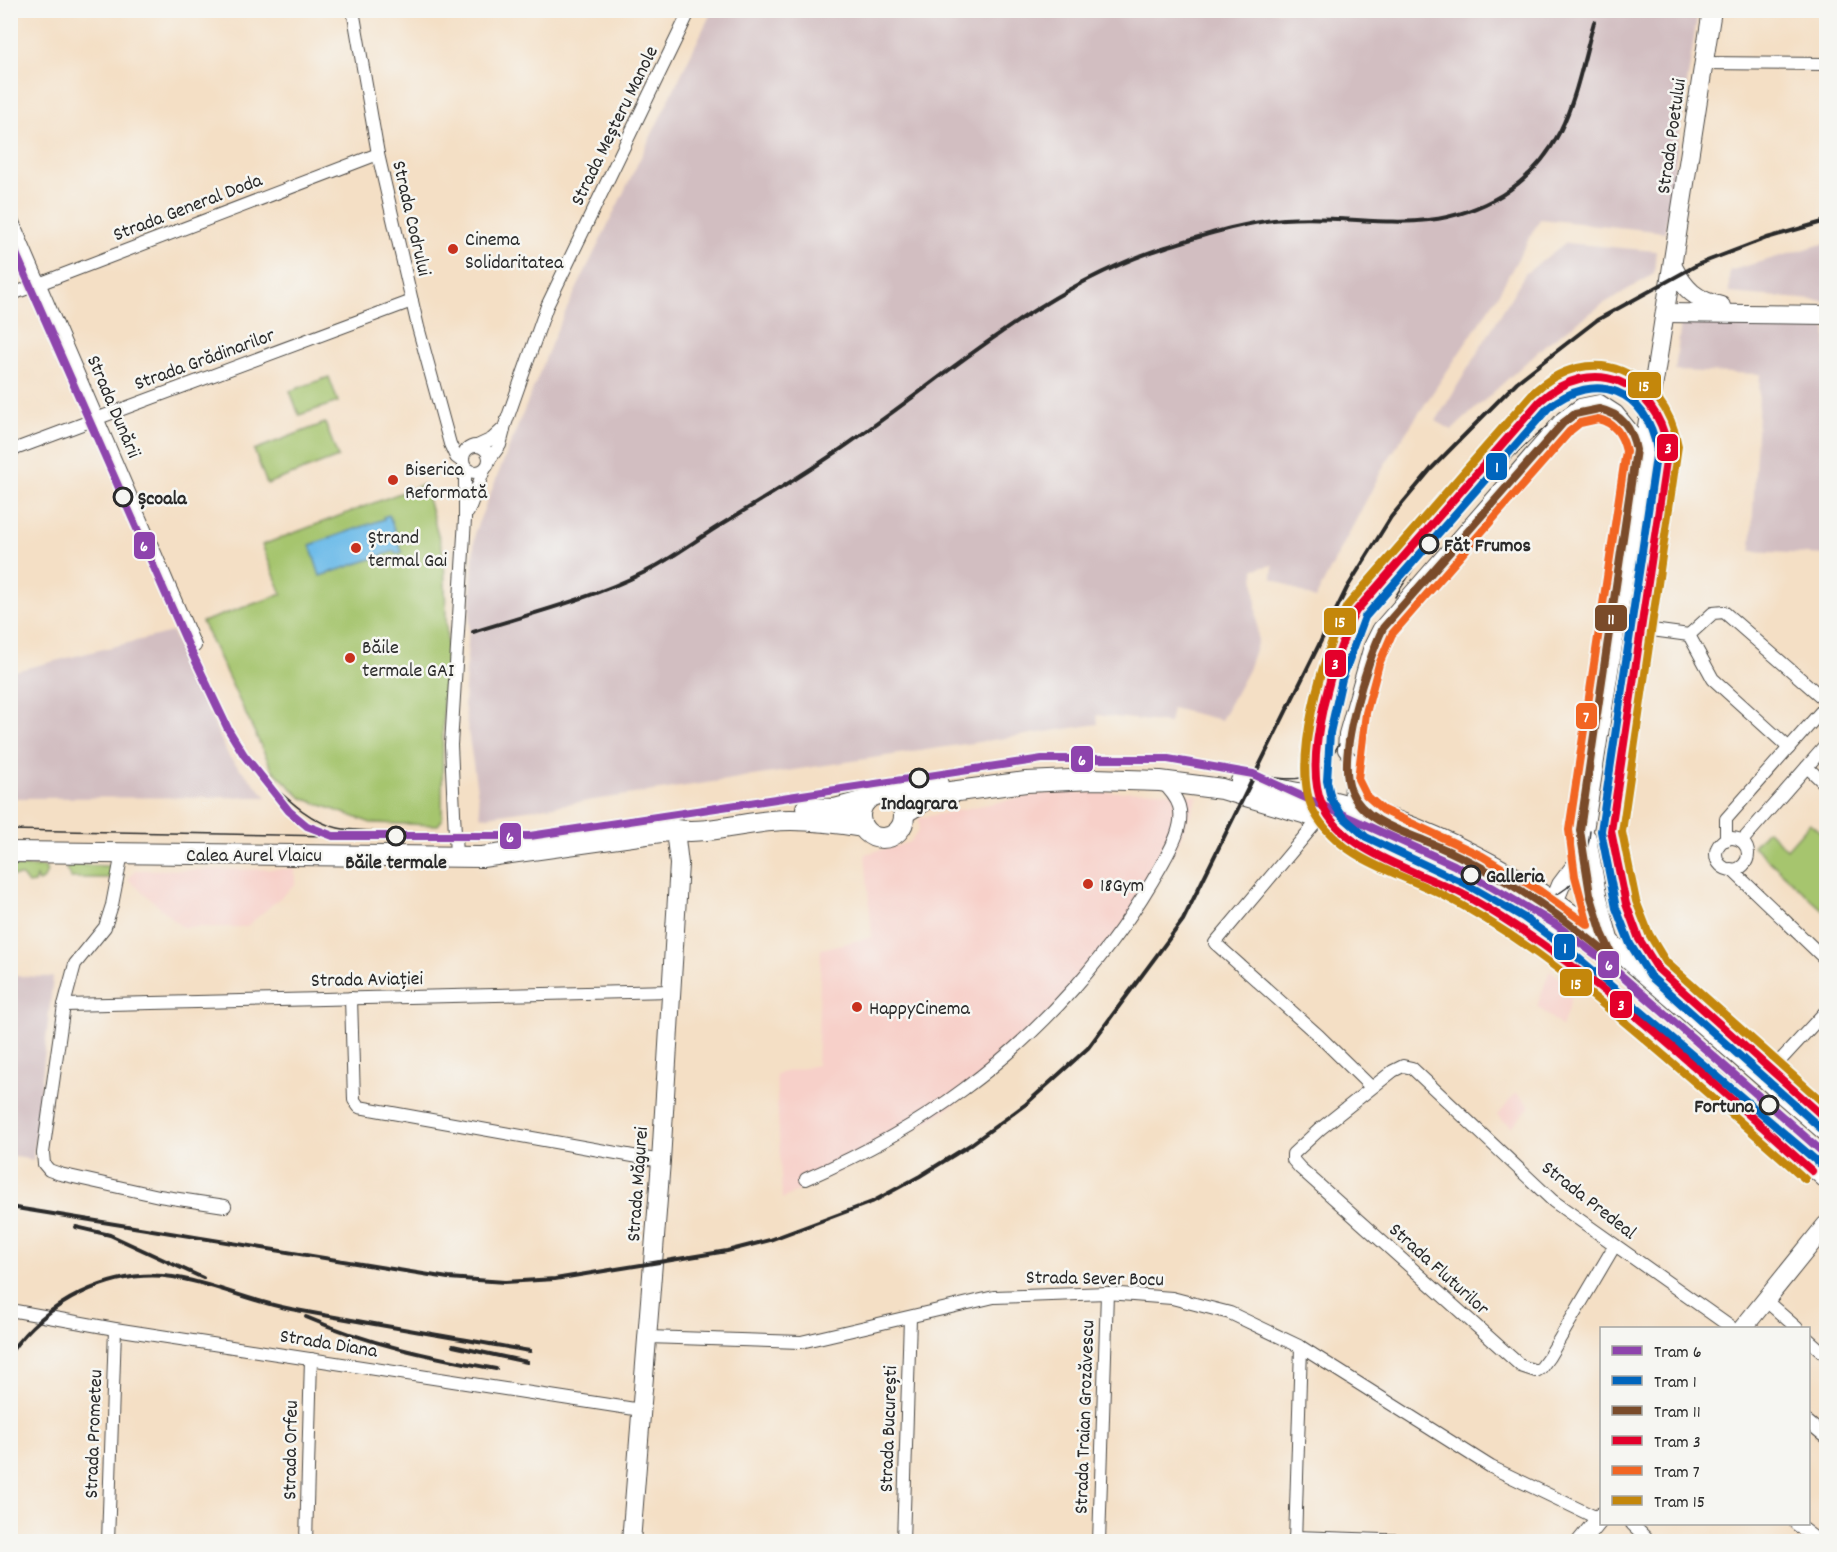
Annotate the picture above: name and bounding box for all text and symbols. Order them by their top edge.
street label: Strada Meșteru Manole [565,41,667,211]
street label: Strada Poetului [1651,77,1695,196]
street label: Strada Codrului [383,158,437,279]
street label: Strada General Doda [110,167,267,250]
place label: Cinema Solidaritatea [465,227,564,278]
marker: Cinema Solidaritatea [446,242,460,256]
street label: Strada Grădinarilor [131,322,280,399]
street label: Strada Dunării [78,351,147,463]
line badge: 15 [1627,371,1662,399]
text: 15 [1639,376,1649,399]
line badge: 3 [1656,433,1679,462]
text: 3 [1664,438,1672,461]
line badge: 1 [1485,452,1508,481]
place label: Biserica Reformată [405,457,487,508]
text: 1 [1495,457,1499,480]
marker: Biserica Reformată [386,473,400,487]
place label: Școala [138,486,187,514]
marker: Școala [113,487,133,507]
place label: Ștrand termal Gai [368,525,448,576]
line badge: 6 [133,531,156,560]
place label: Făt Frumos [1444,533,1531,561]
marker: Făt Frumos [1419,534,1439,554]
text: 6 [140,536,148,559]
marker: Ștrand termal Gai [349,541,363,555]
line badge: 11 [1594,604,1628,632]
line badge: 15 [1323,607,1357,636]
text: 11 [1607,609,1615,632]
text: 15 [1335,612,1345,635]
place label: Băile termale GAI [362,635,454,686]
line badge: 3 [1324,649,1347,678]
marker: Băile termale GAI [343,651,357,665]
text: 3 [1331,654,1339,677]
line badge: 7 [1575,702,1598,730]
text: 7 [1583,707,1589,730]
line badge: 6 [1070,745,1094,773]
text: 6 [1078,750,1086,773]
marker: Indagrara [909,768,929,788]
place label: Indagrara [881,791,958,819]
line badge: 6 [499,822,522,850]
marker: Băile termale [386,826,406,846]
text: 6 [506,827,514,850]
street label: Calea Aurel Vlaicu [186,843,322,871]
place label: Băile termale [345,850,447,878]
place label: Galleria [1486,864,1545,892]
marker: Galleria [1461,865,1481,885]
place label: 18Gym [1100,873,1144,901]
marker: 18Gym [1081,877,1095,891]
line badge: 1 [1553,933,1576,961]
text: 1 [1563,938,1567,961]
line badge: 6 [1597,950,1620,979]
text: 6 [1605,955,1613,978]
street label: Strada Aviației [311,966,424,996]
line badge: 15 [1559,968,1593,997]
text: 15 [1571,974,1581,997]
line badge: 3 [1609,990,1633,1019]
text: 3 [1617,995,1625,1018]
place label: HappyCinema [869,996,970,1024]
marker: HappyCinema [850,1000,864,1014]
place label: Fortuna [1694,1094,1755,1122]
marker: Fortuna [1759,1095,1779,1115]
street label: Strada Măgurei [621,1125,657,1243]
street label: Strada Predeal [1535,1155,1642,1248]
street label: Strada Fluturilor [1382,1217,1495,1323]
street label: Strada Sever Bocu [1026,1265,1164,1295]
street label: Strada Traian Grozăvescu [1069,1320,1103,1515]
street label: Strada Diana [278,1323,380,1367]
legend [1600,1327,1810,1525]
text: Tram 6 [1654,1341,1702,1366]
street label: Strada București [874,1365,906,1493]
street label: Strada Prometeu [79,1369,111,1499]
text: Tram 1 [1654,1371,1697,1396]
street label: Strada Orfeu [277,1400,307,1500]
text: Tram 11 [1654,1401,1701,1426]
text: Tram 3 [1654,1431,1701,1456]
text: Tram 7 [1654,1461,1700,1486]
text: Tram 15 [1654,1491,1705,1516]

